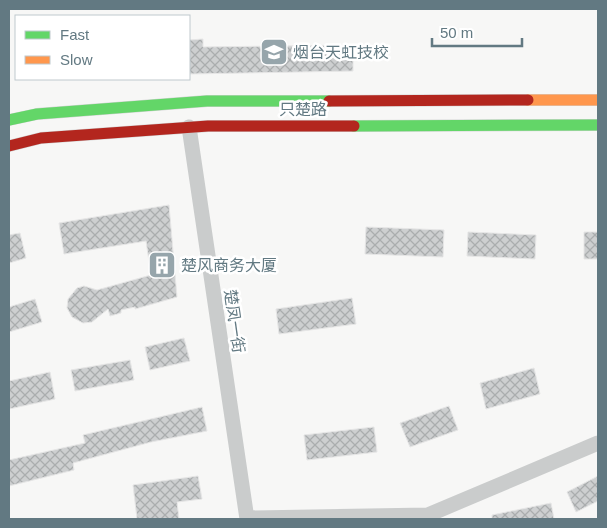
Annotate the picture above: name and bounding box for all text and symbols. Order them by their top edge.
legend [15,15,190,80]
scale bar [432,15,522,47]
text: 50 m [440,24,473,41]
text: Fast [60,26,90,43]
school or university icon: 烟台天虹技校 [259,37,289,67]
place label: 烟台天虹技校 [293,44,389,61]
text: Slow [60,51,93,68]
street label: 只楚路 [279,101,327,118]
building icon: 楚风商务大厦 [147,250,177,280]
place label: 楚风商务大厦 [181,257,277,274]
street label: 楚凤一街 [222,288,247,354]

